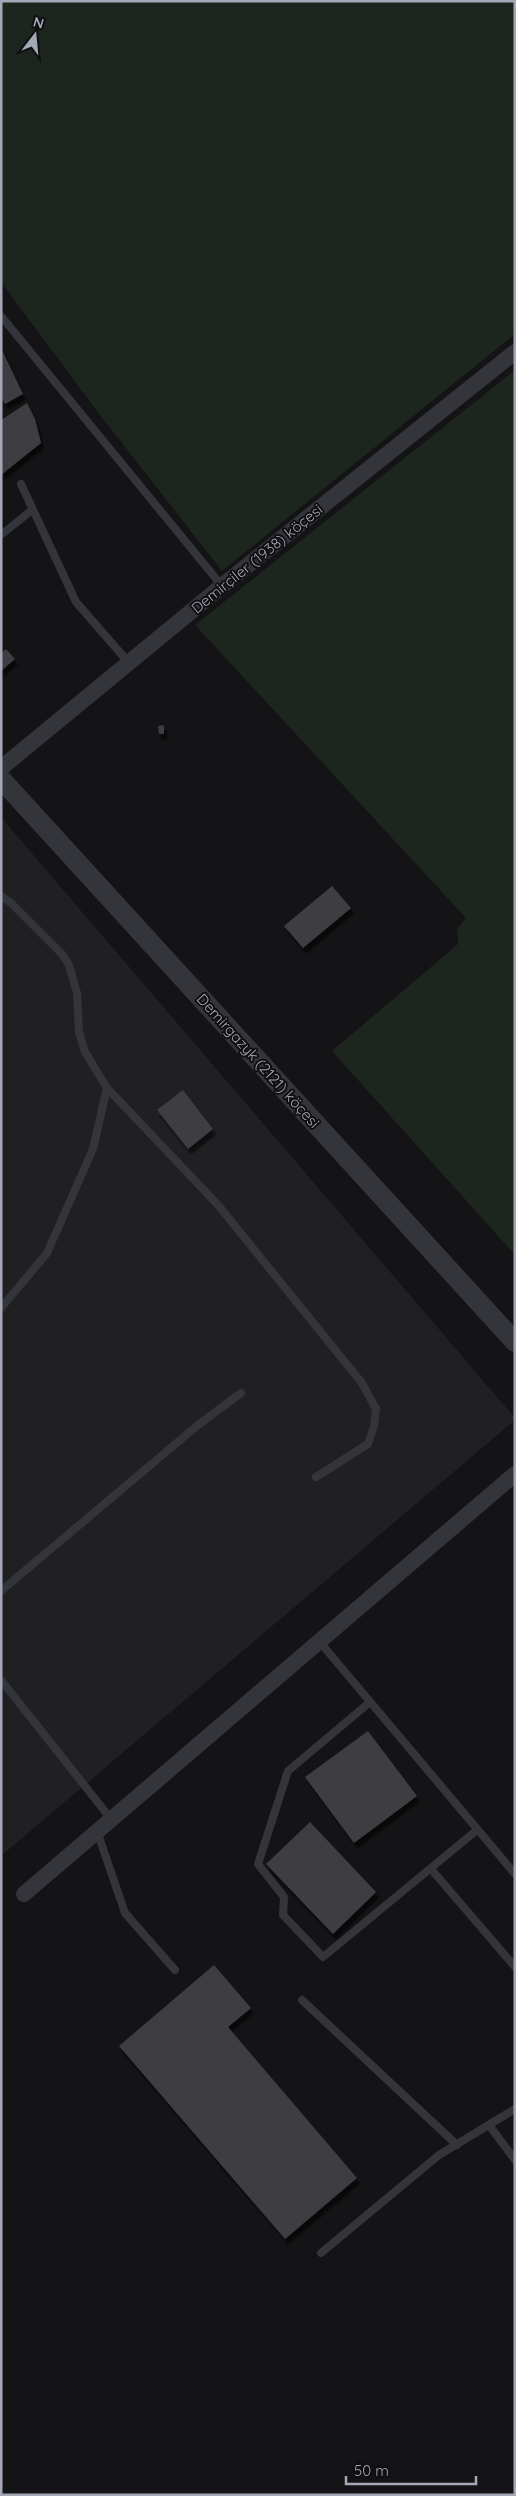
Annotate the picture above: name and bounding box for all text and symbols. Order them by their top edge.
north arrow [10,10,60,60]
text: N [31,12,46,33]
street label: Demirçiler (1938) köçesi [187,500,326,617]
street label: Demirgazyk (2121) köçesi [193,989,324,1132]
scale bar [346,2454,476,2486]
text: 50 m [354,2461,389,2480]

